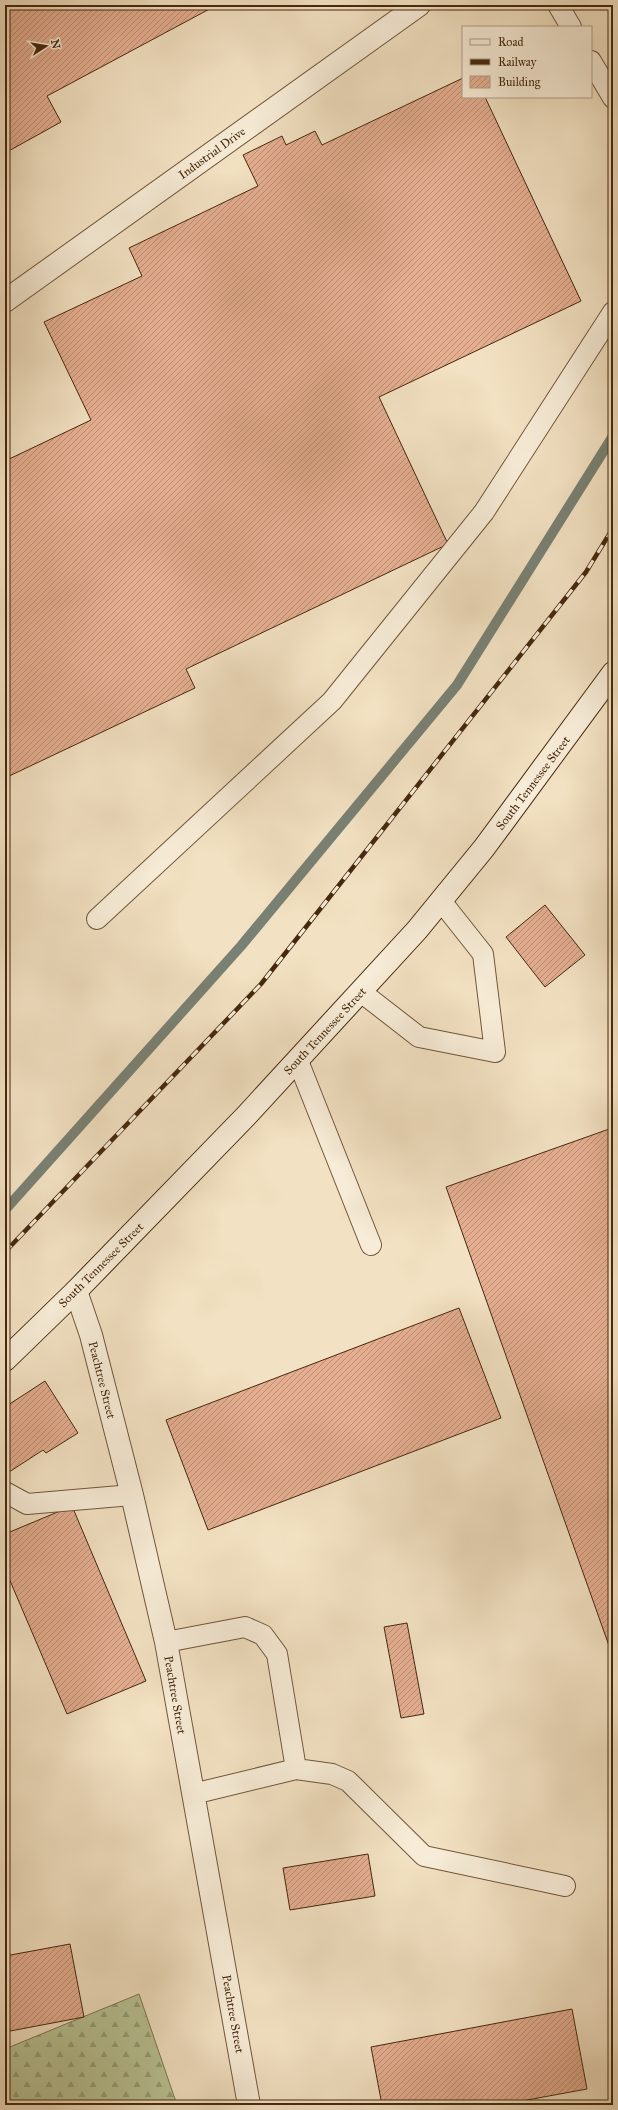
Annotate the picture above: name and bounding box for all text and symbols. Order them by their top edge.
north arrow [26,26,66,66]
legend [462,26,592,98]
text: Road [498,35,524,49]
text: N [48,38,63,51]
text: Railway [498,55,537,69]
text: Building [498,75,541,90]
street label: Industrial Drive [176,124,248,182]
street label: South Tennessee Street [493,733,573,833]
street label: South Tennessee Street [281,984,370,1078]
street label: South Tennessee Street [56,1219,147,1310]
street label: Peachtree Street [86,1340,119,1421]
street label: Peachtree Street [161,1655,189,1736]
street label: Peachtree Street [219,1974,247,2055]

